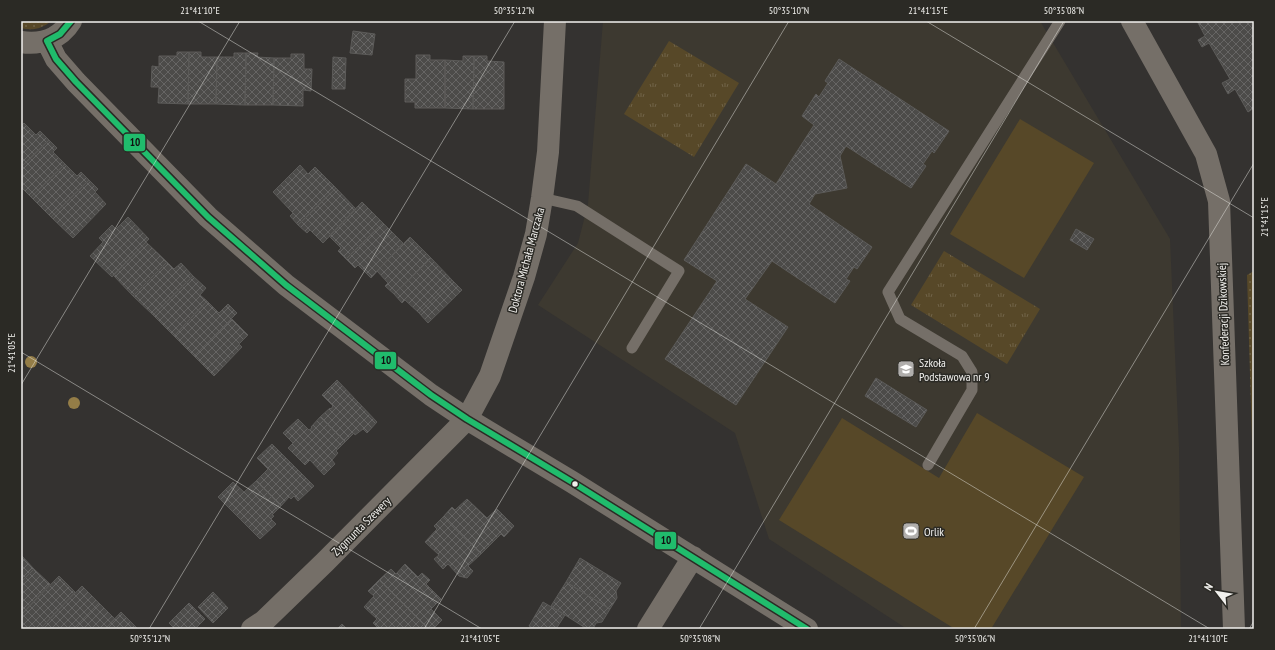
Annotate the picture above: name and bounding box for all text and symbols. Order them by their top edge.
text: 21°41'10"E [180,4,220,17]
text: 50°35'12"N [494,4,534,17]
text: 50°35'10"N [769,4,809,17]
text: 21°41'15"E [908,4,948,17]
text: 50°35'08"N [1044,4,1084,17]
line badge: 10 [123,133,146,152]
text: 10 [130,135,140,149]
text: 21°41'15"E [1258,197,1271,237]
street label: Doktora Michała Marczaka [505,206,547,314]
street label: Konfederacji Dzikowskiej [1214,262,1232,366]
text: 21°41'05"E [5,333,18,373]
line badge: 10 [374,351,397,370]
text: 10 [381,353,391,367]
place label: Szkoła Podstawowa nr 9 [919,355,990,384]
school or university icon: Szkoła Podstawowa nr 9 [896,359,916,379]
unlabelled marker [570,479,580,489]
street label: Zygmunta Szewery [328,493,394,559]
sports icon: Orlik [901,521,921,541]
place label: Orlik [924,524,944,539]
line badge: 10 [654,531,677,550]
text: 10 [661,533,671,547]
north arrow [1197,572,1237,612]
text: N [1201,581,1216,593]
text: 50°35'12"N [130,632,170,645]
text: 21°41'05"E [460,632,500,645]
text: 50°35'08"N [680,632,720,645]
text: 50°35'06"N [955,632,995,645]
text: 21°41'10"E [1188,632,1228,645]

